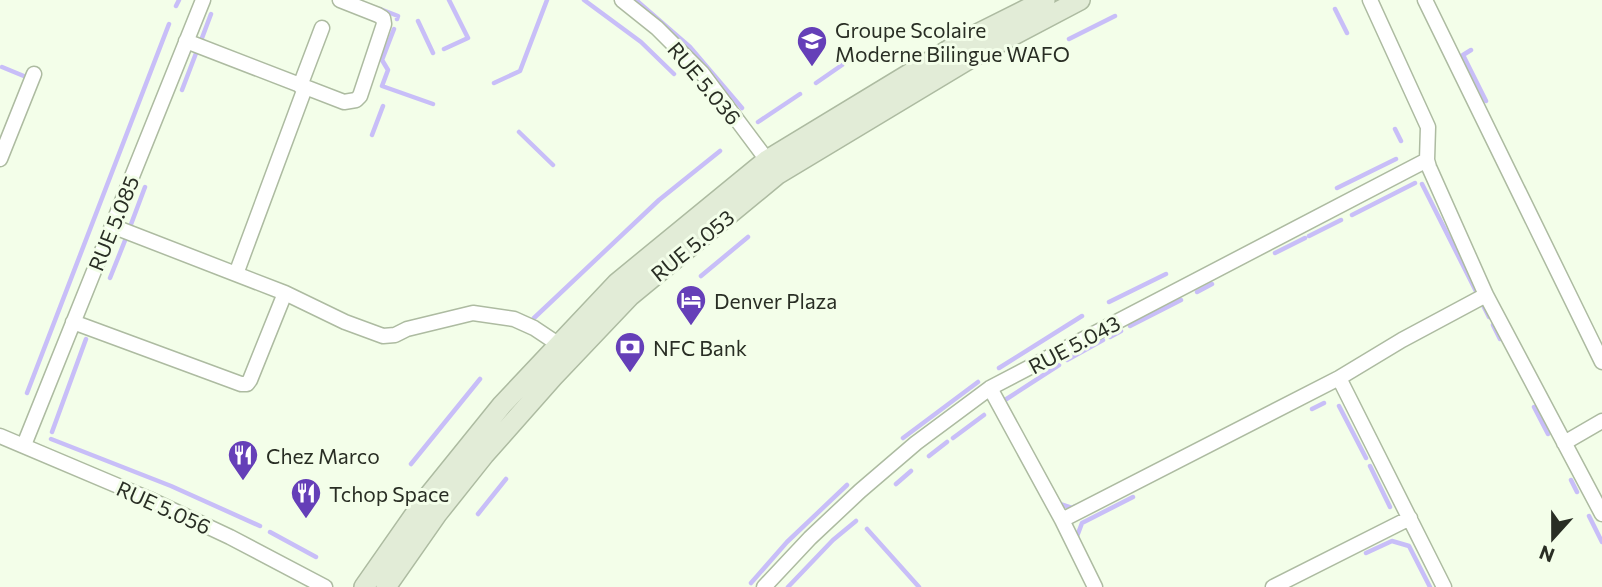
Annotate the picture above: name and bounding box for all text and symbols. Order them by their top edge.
place label: Groupe Scolaire Moderne Bilingue WAFO [835,17,1070,66]
school or university icon: Groupe Scolaire Moderne Bilingue WAFO [795,24,829,68]
street label: RUE 5.036 [663,37,747,129]
street label: RUE 5.085 [83,172,143,274]
street label: RUE 5.053 [645,204,739,286]
hotel icon: Denver Plaza [674,283,708,327]
place label: Denver Plaza [714,288,837,313]
street label: RUE 5.043 [1024,309,1124,379]
bank icon: NFC Bank [613,330,647,374]
place label: NFC Bank [653,335,747,360]
restaurant icon: Chez Marco [226,438,260,482]
place label: Chez Marco [266,443,380,468]
street label: RUE 5.056 [113,475,215,539]
restaurant icon: Tchop Space [289,476,323,520]
place label: Tchop Space [329,481,449,506]
north arrow [1518,503,1588,573]
text: N [1536,541,1558,568]

